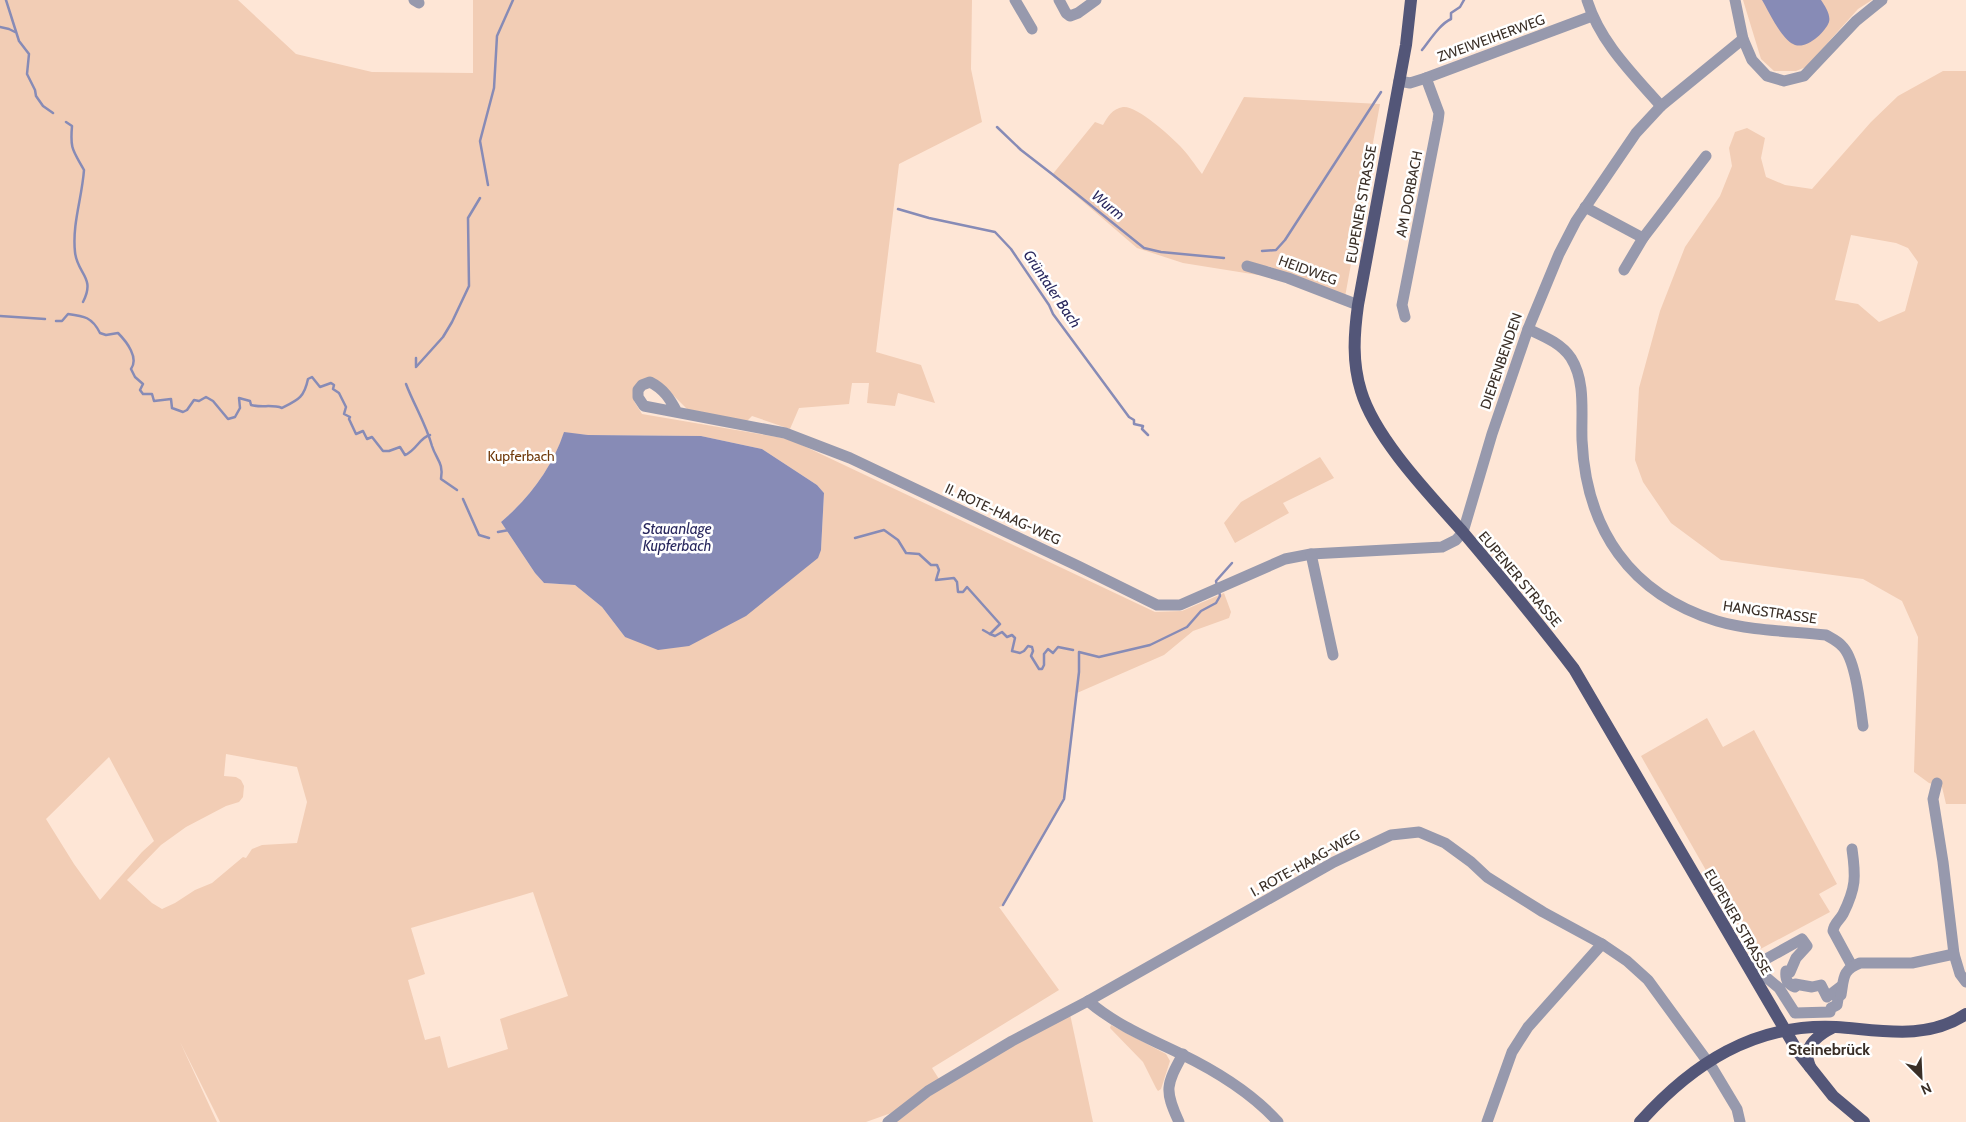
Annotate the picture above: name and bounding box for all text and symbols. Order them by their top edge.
street label: ZWEIWEIHERWEG [1435,10,1547,66]
street label: EUPENER STRASSE [1342,143,1380,264]
street label: AM DORBACH [1392,149,1426,239]
water label: Wurm [1088,186,1128,224]
water label: Grüntaler Bach [1019,247,1085,331]
street label: HEIDWEG [1276,251,1340,289]
street label: DIEPENBENDEN [1476,310,1526,412]
park label: Kupferbach [487,447,555,465]
street label: II. ROTE-HAAG-WEG [942,479,1064,549]
water label: Stauanlage Kupferbach [642,520,712,555]
street label: EUPENER STRASSE [1475,527,1566,631]
street label: HANGSTRASSE [1722,597,1818,628]
street label: I. ROTE-HAAG-WEG [1247,826,1363,900]
street label: EUPENER STRASSE [1700,866,1776,979]
district label: Steinebrück [1788,1040,1870,1059]
north arrow [1896,1052,1946,1102]
text: N [1918,1079,1934,1099]

